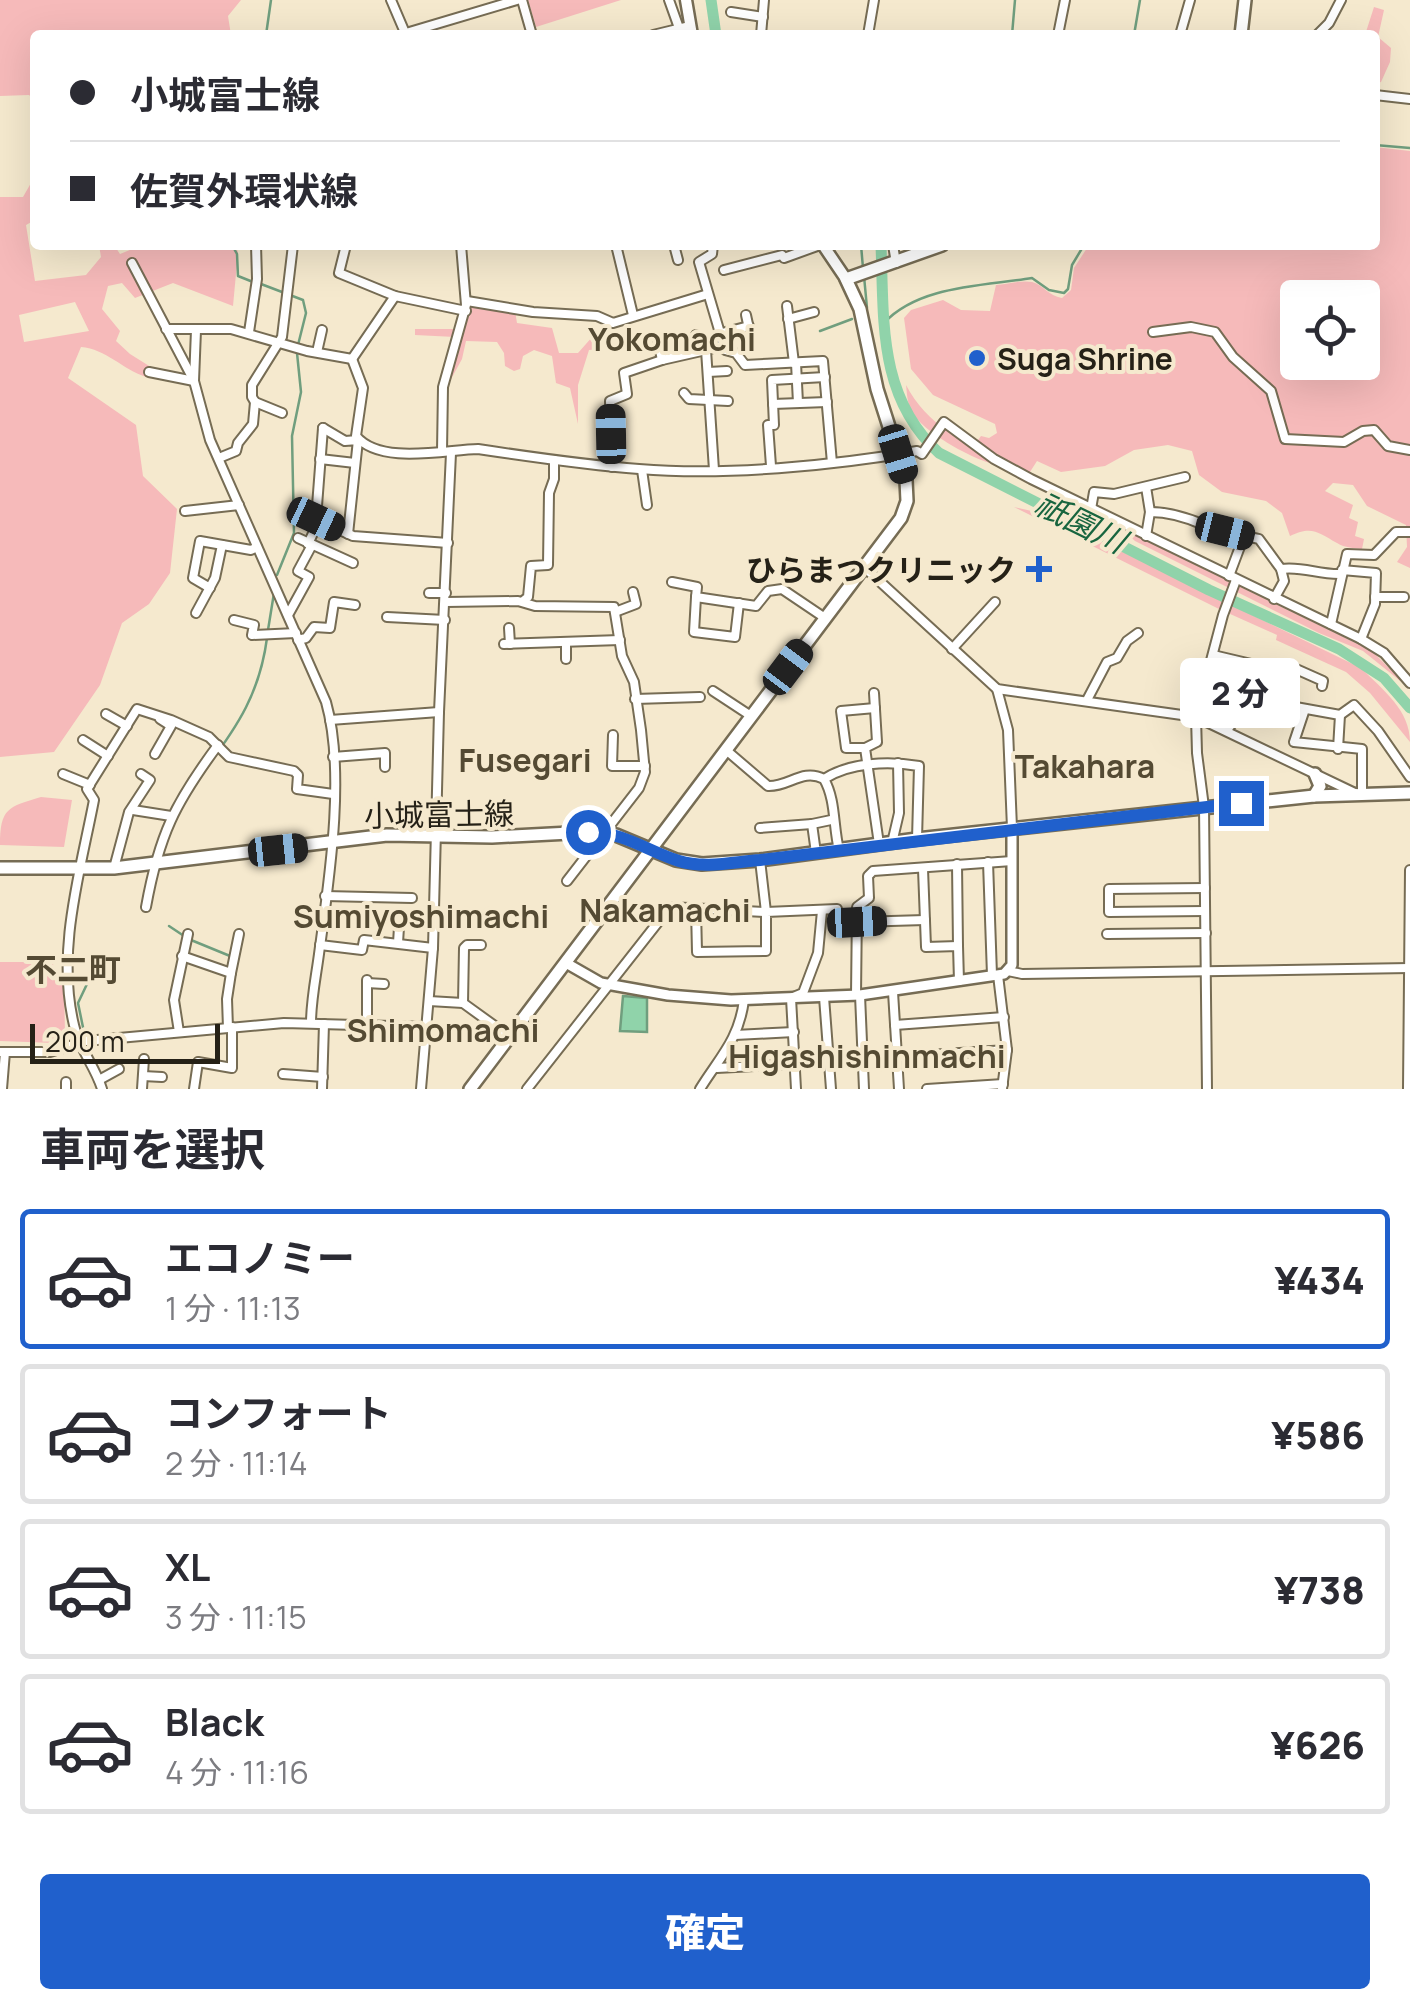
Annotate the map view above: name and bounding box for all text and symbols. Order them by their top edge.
text: 小城富士線 [130,68,320,120]
text: 佐賀外環状線 [130,164,358,216]
map controls [1280,280,1380,380]
button: locate [1280,280,1380,380]
district label: Yokomachi [588,317,756,361]
place label: Suga Shrine [997,338,1173,379]
marker: Suga Shrine [966,347,988,369]
car [595,404,627,464]
car [875,421,921,487]
water label: 祇園川 [1028,481,1136,564]
car [282,493,350,545]
car [1192,509,1258,553]
place label: ひらまつクリニック [746,549,1016,590]
marker: ひらまつクリニック [1026,556,1052,582]
car [758,634,818,700]
callout: 2 分 [1181,658,1301,728]
text: 2 分 [1211,671,1269,715]
district label: Fusegari [458,738,592,782]
district label: Takahara [1015,744,1155,788]
route end [1219,781,1264,826]
street label: 小城富士線 [364,792,514,836]
route start [566,810,611,855]
car [247,832,309,868]
district label: Nakamachi [579,888,751,932]
district label: Sumiyoshimachi [293,894,549,938]
car [826,905,888,939]
district label: 不二町 [25,947,121,991]
district label: Shimomachi [347,1008,539,1052]
scale bar [30,1019,220,1064]
text: 200 m [45,1022,124,1060]
district label: Higashishinmachi [728,1034,1006,1078]
text: 車両を選択 [40,1118,265,1180]
text: エコノミー [165,1231,355,1283]
icon: car [45,1234,135,1324]
text: ¥434 [1275,1253,1365,1305]
text: 1 分 · 11:13 [165,1286,301,1330]
text: コンフォート [165,1386,392,1438]
icon: car [45,1389,135,1479]
text: ¥586 [1271,1408,1365,1460]
text: 2 分 · 11:14 [165,1441,308,1485]
text: XL [165,1540,210,1592]
icon: car [45,1544,135,1634]
text: ¥738 [1274,1563,1365,1615]
text: 3 分 · 11:15 [165,1595,307,1639]
text: Black [165,1695,264,1747]
icon: car [45,1699,135,1789]
text: ¥626 [1271,1718,1365,1770]
text: 4 分 · 11:16 [165,1750,309,1794]
button: 確定 [40,1874,1370,1989]

